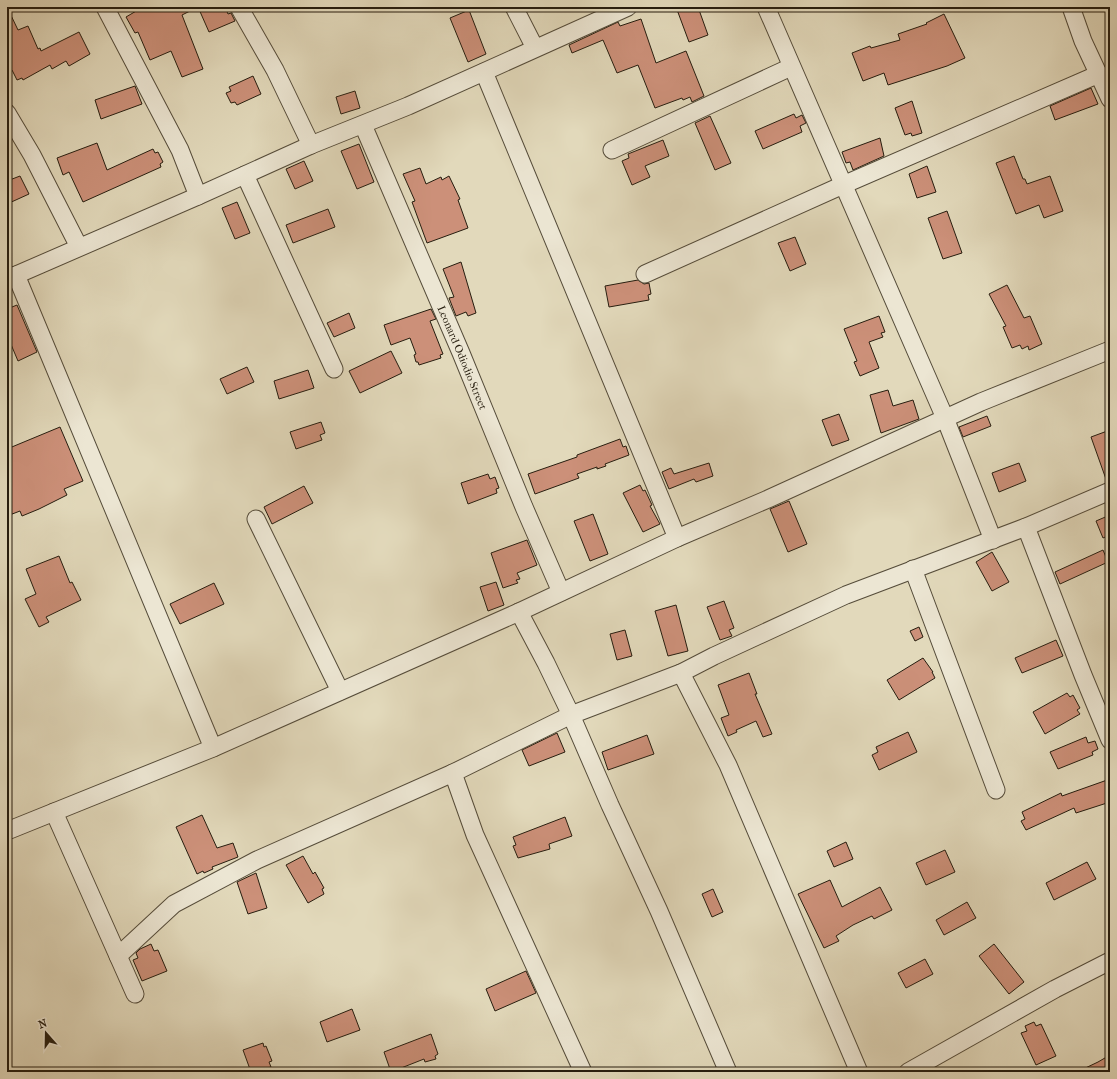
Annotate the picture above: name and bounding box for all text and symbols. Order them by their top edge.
street label: Leonard Odiodio Street [435,304,490,412]
north arrow [26,1013,66,1053]
text: N [37,1016,50,1032]

